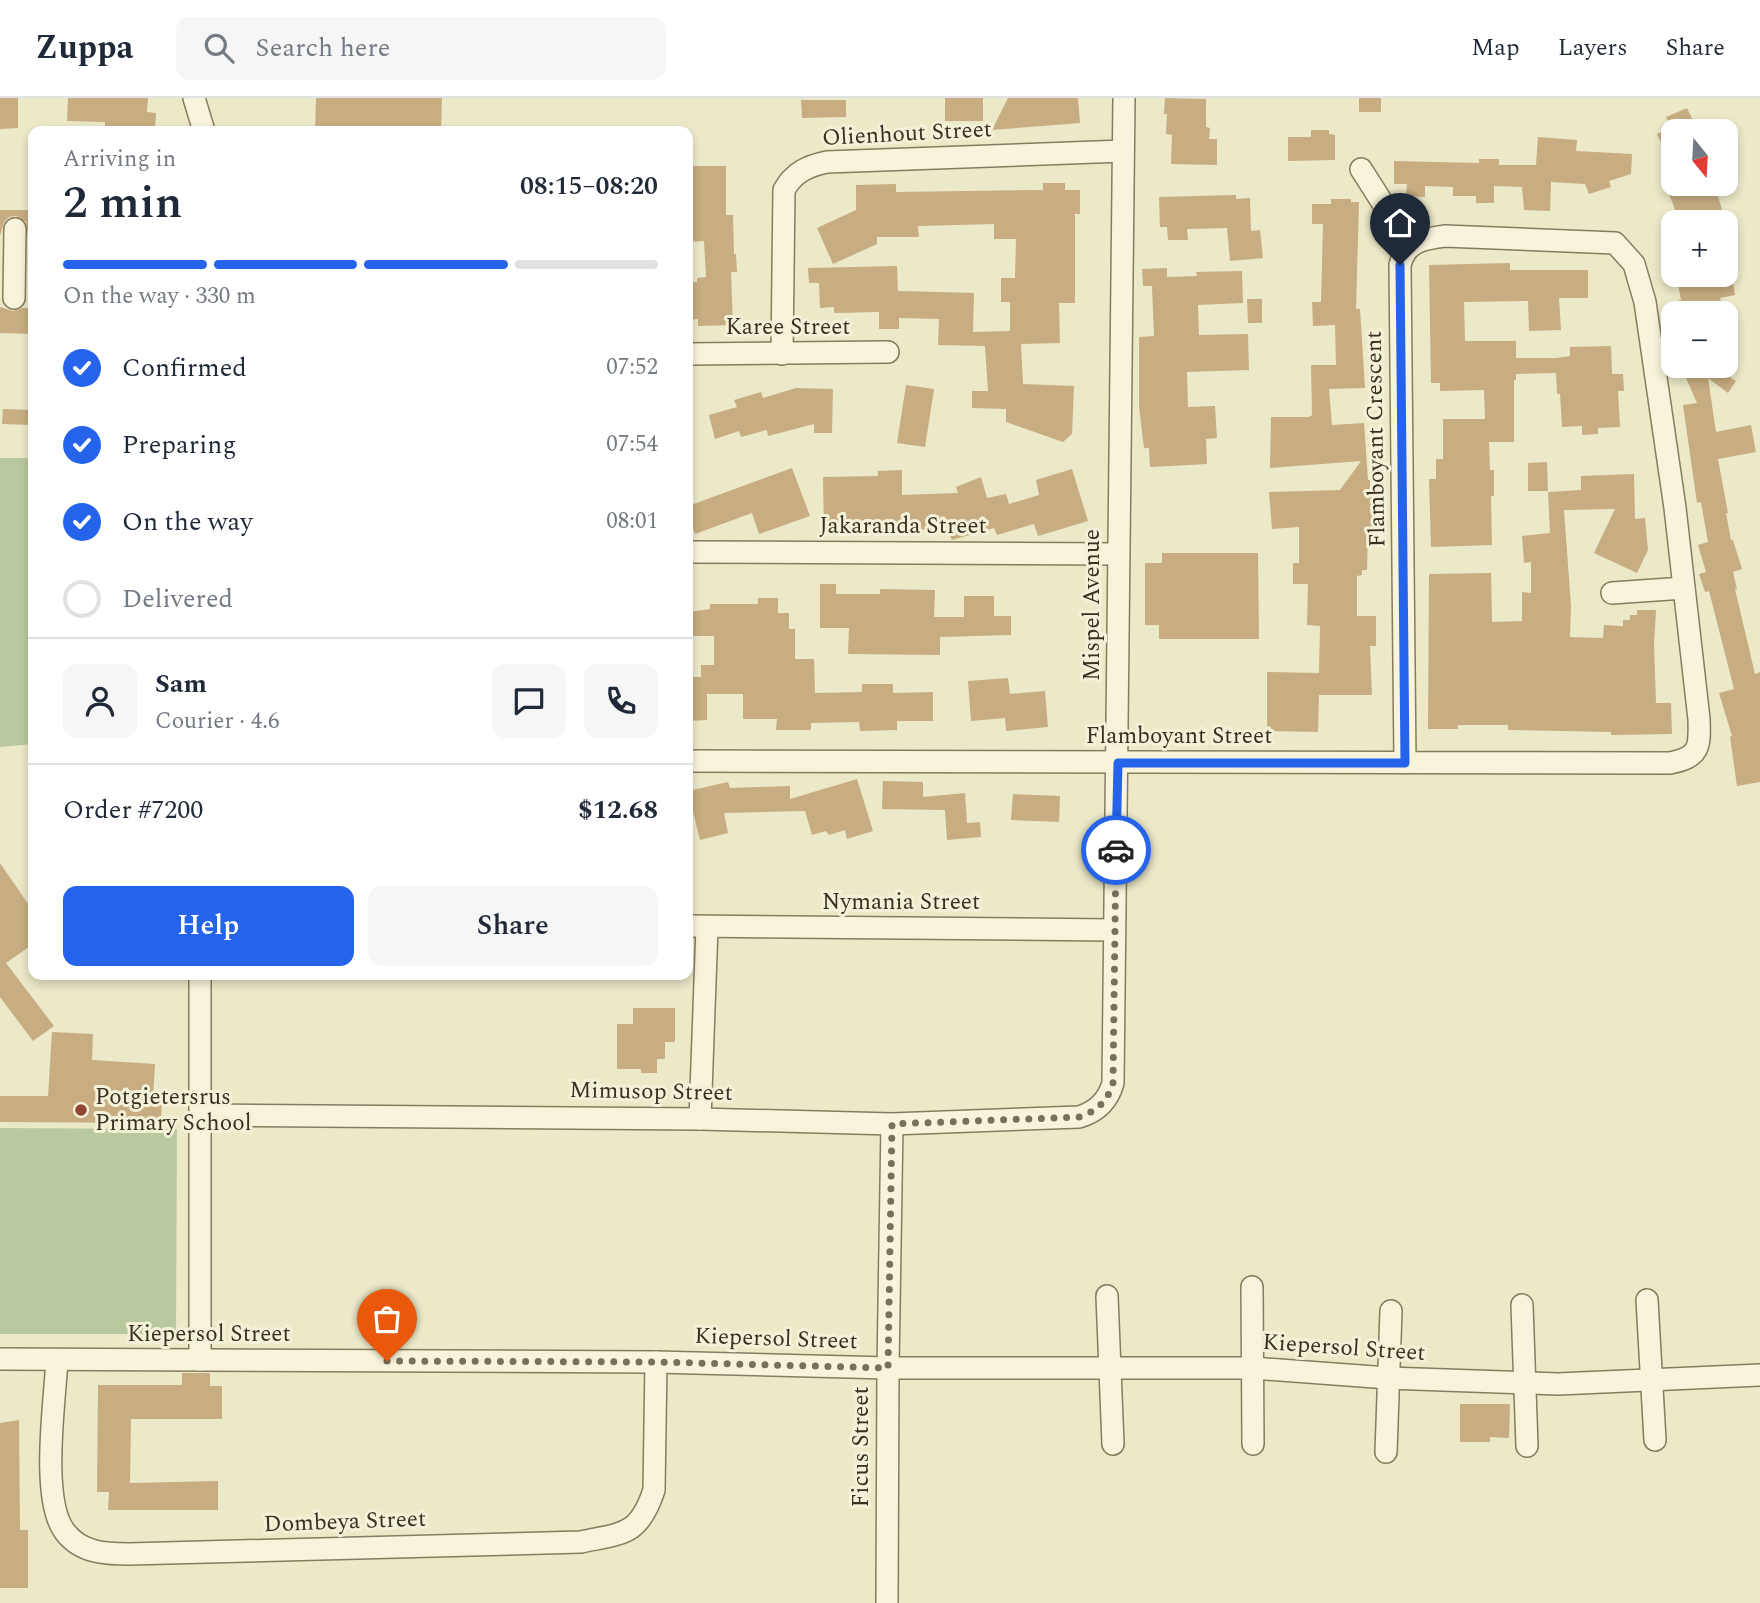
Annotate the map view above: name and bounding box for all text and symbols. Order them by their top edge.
search box [176,17,666,80]
text: Zuppa [35,23,134,73]
text: Search here [256,28,390,68]
icon: search [200,29,238,67]
text: Map [1471,30,1520,66]
text: Layers [1558,30,1628,66]
text: Share [1666,30,1725,66]
street label: Olienhout Street [821,112,993,156]
north arrow [1661,119,1738,196]
map controls [1661,119,1738,378]
text: Arriving in [63,142,176,177]
text: 08:15–08:20 [520,166,658,206]
text: 2 min [63,168,182,238]
pin [1370,193,1430,265]
icon: home [1381,204,1419,242]
button: + [1661,210,1738,287]
text: On the way · 330 m [63,279,256,314]
button: − [1661,301,1738,378]
street label: Karee Street [726,310,850,345]
street label: Flamboyant Crescent [1357,330,1395,548]
text: Confirmed [122,348,247,388]
icon: check [63,349,101,387]
text: 07:52 [606,350,658,385]
text: Preparing [122,425,236,465]
icon: check [63,426,101,464]
text: 07:54 [606,427,658,462]
text: On the way [122,502,253,542]
icon: check [63,503,101,541]
text: 08:01 [606,504,658,539]
street label: Jakaranda Street [819,509,987,544]
street label: Mispel Avenue [1075,529,1110,681]
text: Delivered [122,579,233,619]
button: person [63,664,137,738]
text: Sam [155,664,207,704]
button: chat [492,664,566,738]
button: phone [584,664,658,738]
text: Courier · 4.6 [155,704,280,739]
street label: Flamboyant Street [1086,719,1272,754]
text: Order #7200 [63,790,203,830]
text: $12.68 [578,790,658,830]
courier [1081,815,1151,885]
icon: car [1097,831,1135,869]
street label: Nymania Street [822,885,980,920]
button: Help [63,886,354,966]
button: Share [368,886,658,966]
street label: Mimusop Street [569,1073,733,1111]
place label: Potgietersrus Primary School [95,1080,251,1141]
marker: Potgietersrus Primary School [73,1102,89,1118]
pin [357,1289,417,1361]
icon: bag [368,1300,406,1338]
street label: Kiepersol Street [127,1317,291,1352]
street label: Kiepersol Street [694,1319,858,1359]
street label: Kiepersol Street [1261,1325,1427,1371]
street label: Ficus Street [844,1386,879,1508]
street label: Dombeya Street [263,1502,427,1542]

